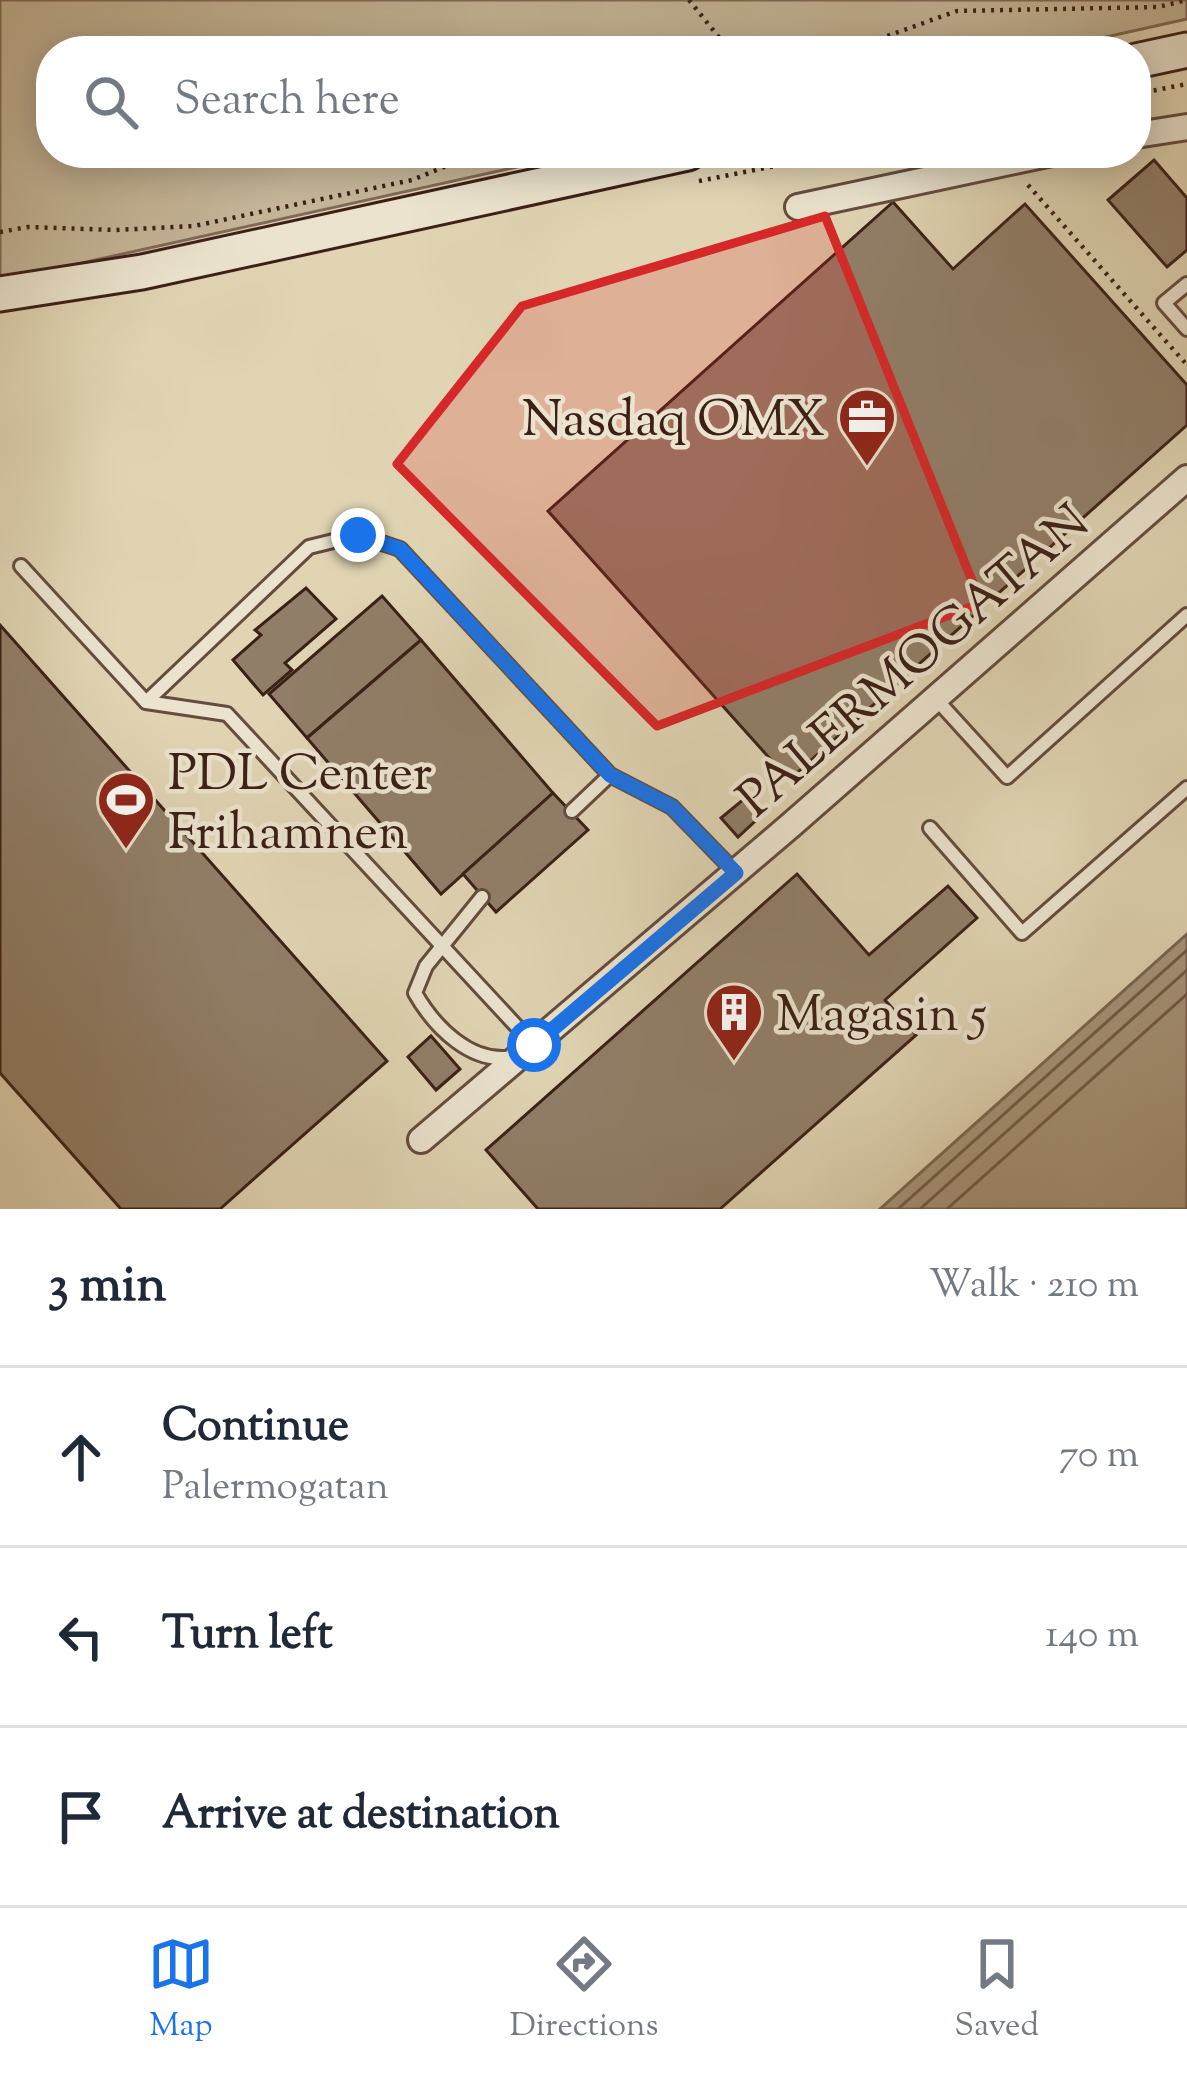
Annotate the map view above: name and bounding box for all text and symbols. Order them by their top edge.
search box [36,36,1151,168]
icon: search [78,69,144,135]
text: Search here [174,70,400,135]
place label: Nasdaq OMX [522,386,825,459]
office icon: Nasdaq OMX [836,386,898,468]
street label: PALERMOGATAN [724,490,1108,837]
route end [331,508,385,562]
place label: PDL Center Frihamnen [168,740,432,872]
sports icon: PDL Center Frihamnen [95,769,157,851]
building icon: Magasin 5 [703,981,765,1063]
place label: Magasin 5 [776,981,987,1054]
route start [507,1018,561,1072]
text: 3 min [48,1251,166,1324]
text: Walk · 210 m [929,1259,1139,1315]
text: Continue [162,1396,349,1461]
icon: ahead [48,1424,114,1490]
text: 70 m [1059,1429,1139,1485]
text: Palermogatan [162,1461,389,1517]
icon: left [48,1604,114,1670]
text: Turn left [162,1604,333,1669]
text: 140 m [1045,1609,1139,1665]
icon: arrive [48,1784,114,1850]
text: Arrive at destination [162,1784,560,1849]
tab: Map [148,1931,214,2051]
tab: Directions [510,1931,659,2051]
tab: Saved [954,1931,1039,2051]

